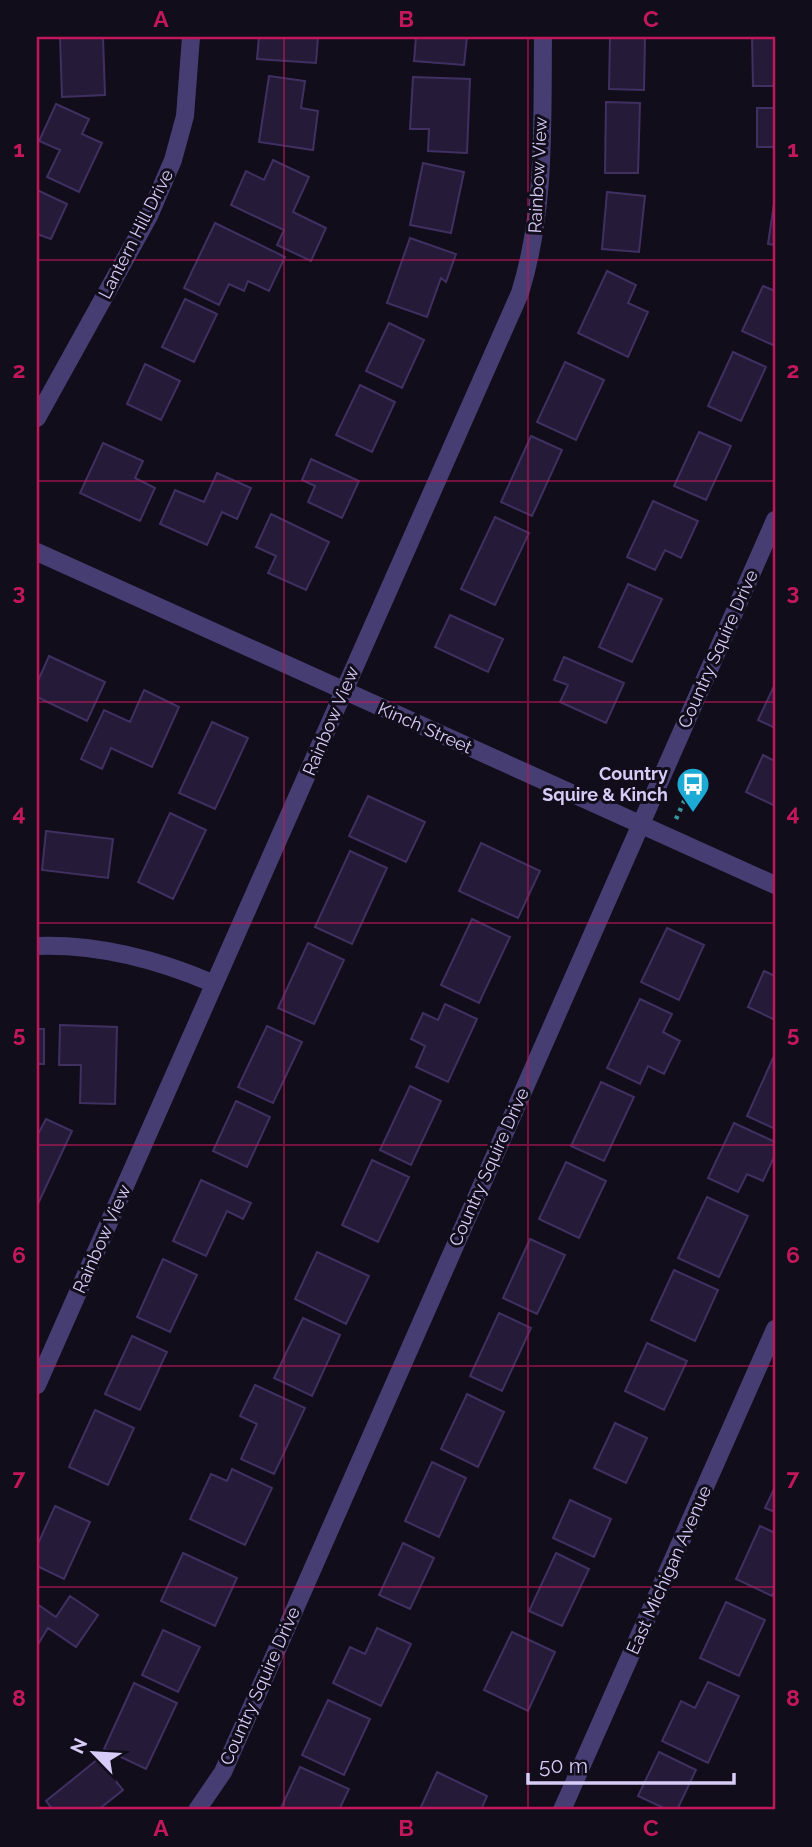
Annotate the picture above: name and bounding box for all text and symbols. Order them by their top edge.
text: A [153,5,169,32]
text: B [398,5,414,32]
text: C [643,5,659,32]
street label: Rainbow View [524,116,551,234]
text: 1 [13,135,25,162]
text: 1 [787,135,799,162]
street label: Lantern Hill Drive [94,165,177,302]
text: 2 [13,356,25,383]
text: 2 [787,356,799,383]
street label: Country Squire Drive [673,566,762,731]
text: 3 [13,578,25,605]
text: 3 [787,578,799,605]
street label: Rainbow View [298,663,363,779]
street label: Kinch Street [375,697,476,758]
place label: Country Squire & Kinch [542,763,668,805]
bus stop icon: Country Squire & Kinch [674,765,712,814]
text: 4 [12,799,26,826]
text: 4 [786,799,800,826]
text: 5 [13,1020,26,1047]
text: 5 [787,1020,800,1047]
street label: Country Squire Drive [444,1084,533,1249]
street label: Rainbow View [68,1181,135,1296]
text: 6 [12,1241,26,1268]
text: 6 [786,1241,800,1268]
text: 7 [13,1463,26,1490]
text: 7 [787,1463,800,1490]
street label: East Michigan Avenue [622,1482,715,1658]
street label: Country Squire Drive [215,1603,304,1768]
text: 8 [12,1684,26,1711]
text: 8 [786,1684,800,1711]
north arrow [60,1717,130,1787]
text: N [66,1735,92,1757]
scale bar [528,1742,735,1786]
text: 50 m [539,1753,588,1778]
text: A [153,1814,169,1841]
text: B [398,1814,414,1841]
text: C [643,1814,659,1841]

